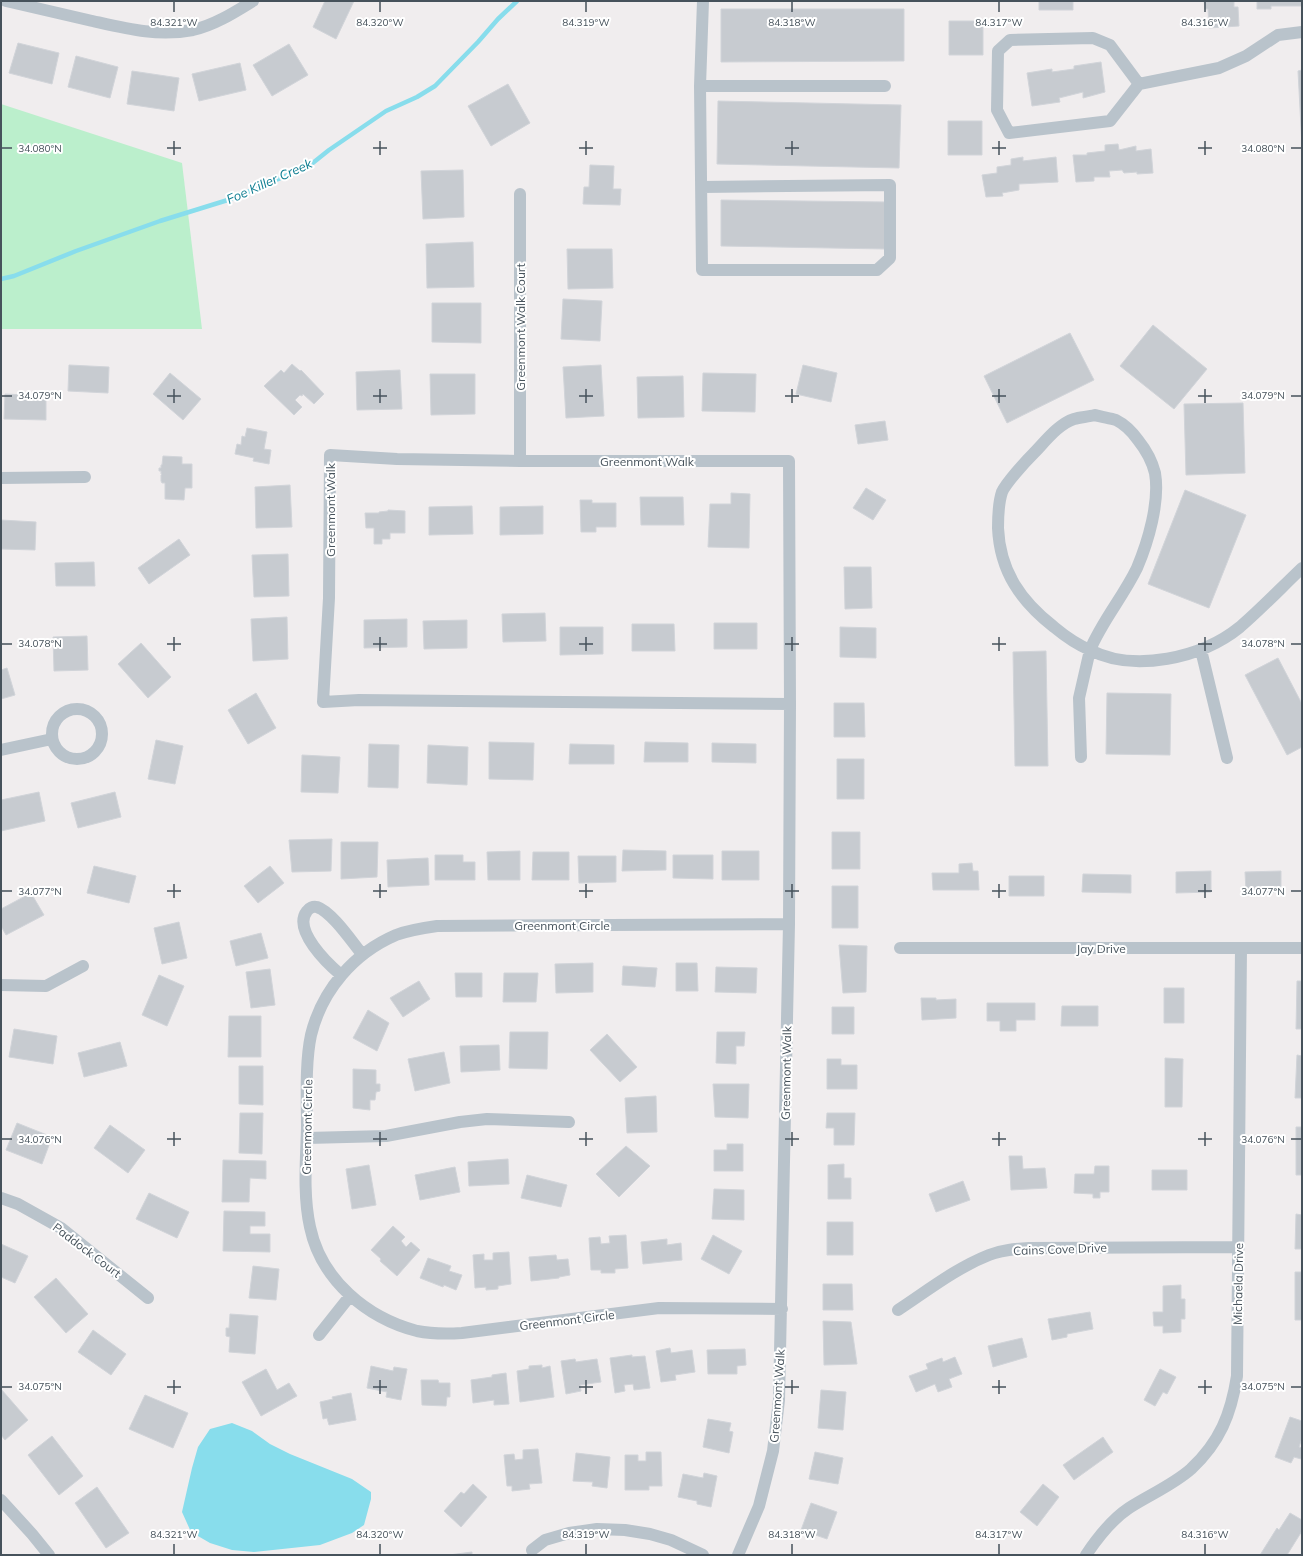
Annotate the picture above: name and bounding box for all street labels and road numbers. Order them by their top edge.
street label: Greenmont Walk Court [513,263,528,391]
street label: Greenmont Walk [600,454,695,469]
street label: Greenmont Walk [323,462,338,557]
street label: Greenmont Circle [514,918,610,933]
street label: Jay Drive [1076,941,1126,956]
street label: Greenmont Walk [778,1025,794,1120]
street label: Greenmont Circle [299,1079,315,1175]
street label: Paddock Court [50,1219,124,1281]
street label: Cains Cove Drive [1013,1240,1107,1258]
street label: Michaela Drive [1230,1243,1246,1325]
street label: Greenmont Circle [519,1307,615,1333]
street label: Greenmont Walk [766,1348,788,1443]

